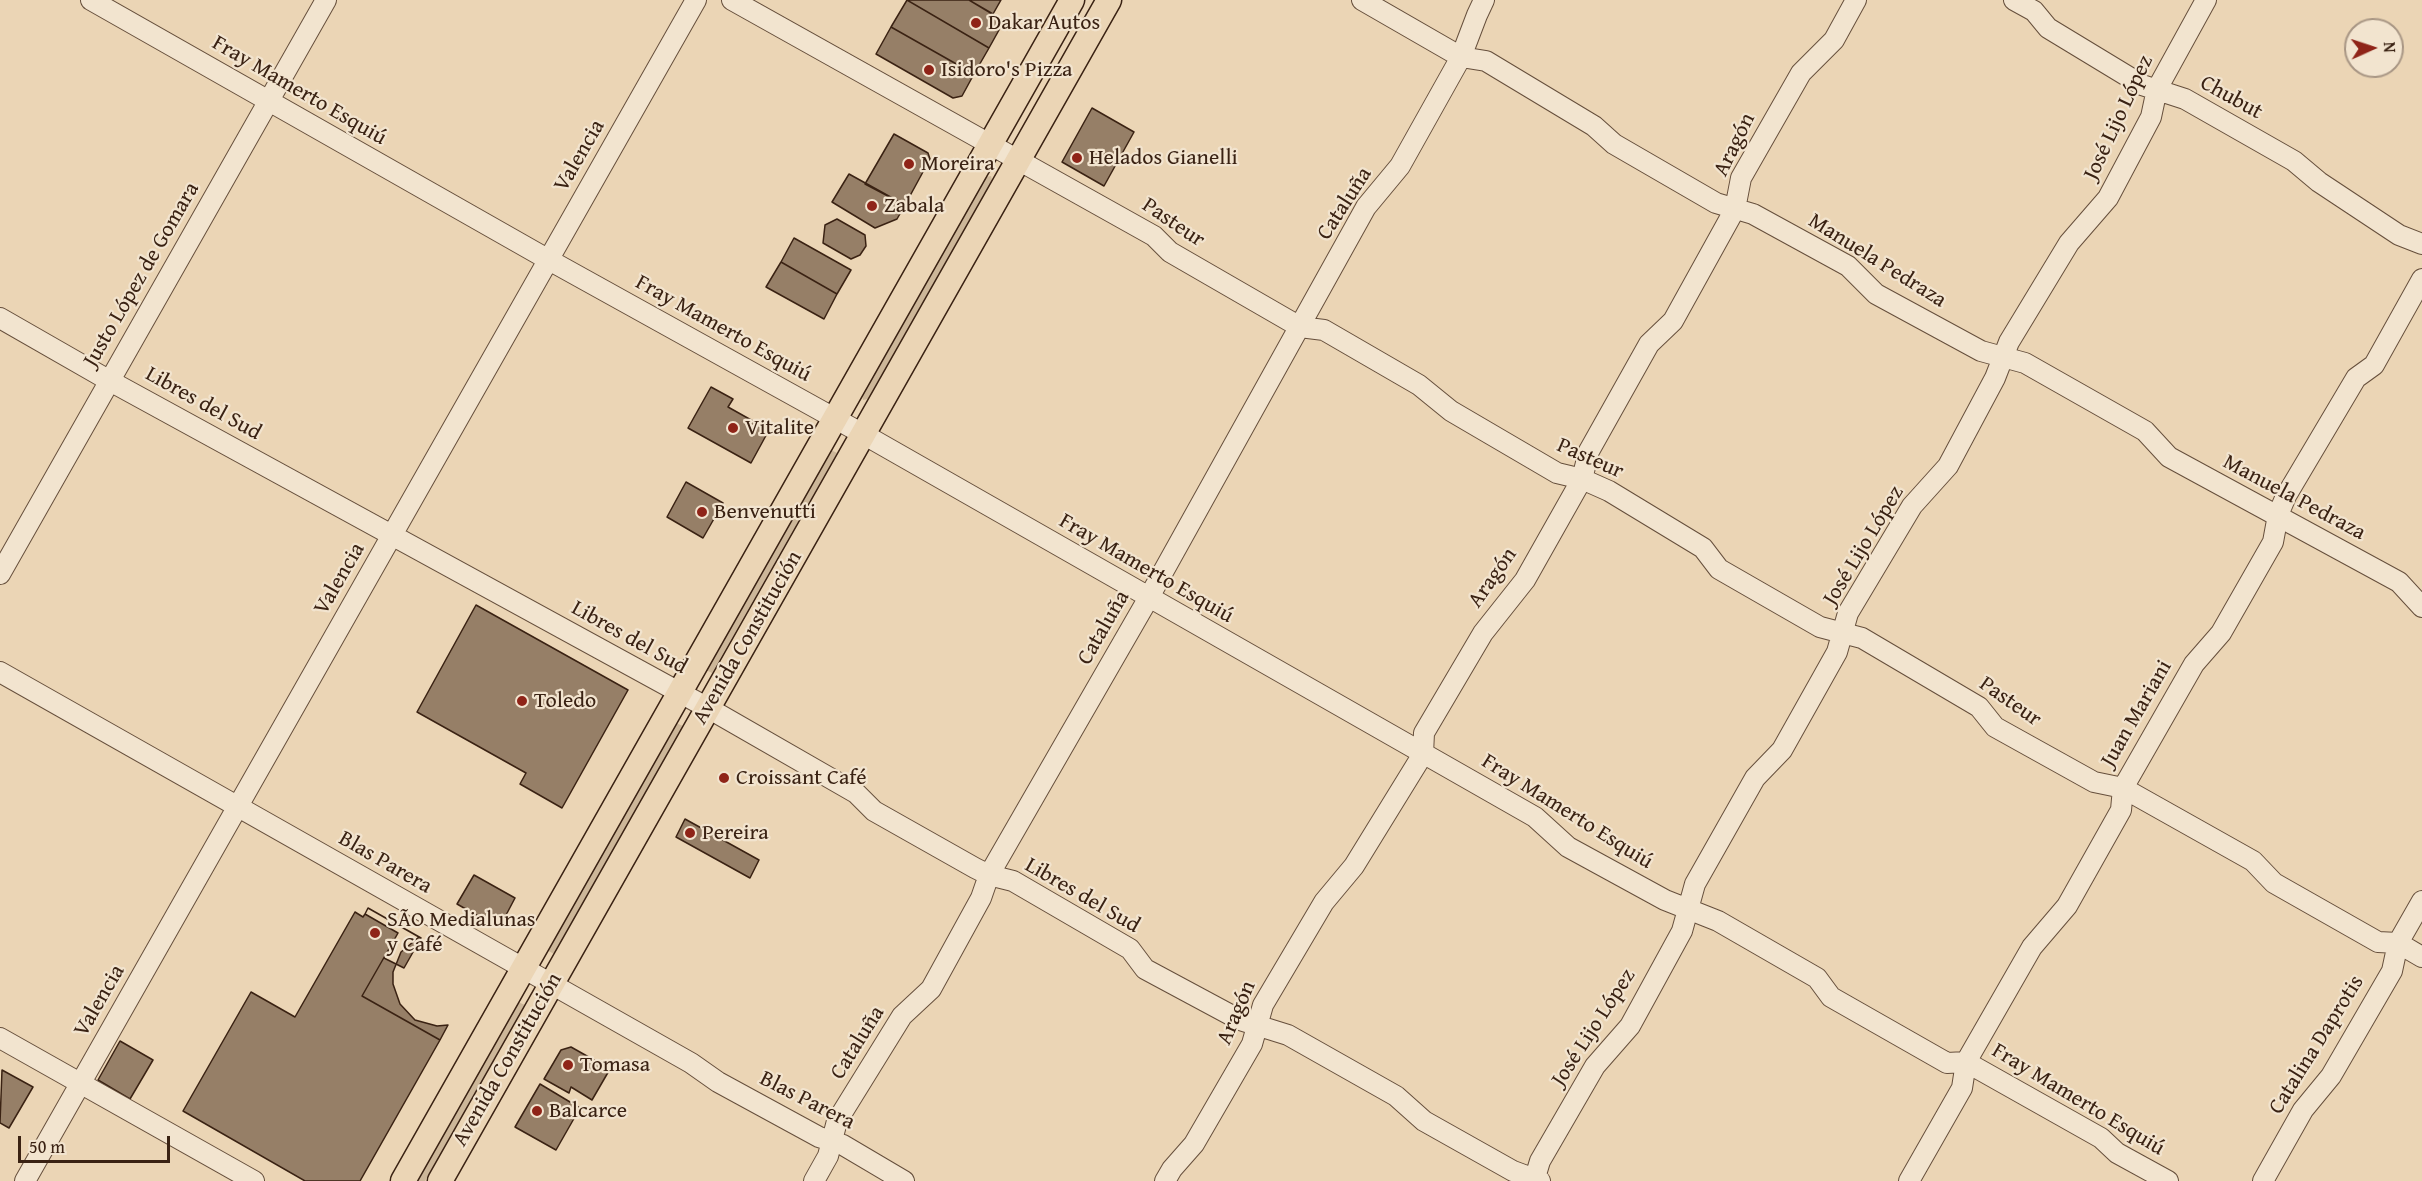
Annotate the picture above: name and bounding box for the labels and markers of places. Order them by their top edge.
place label: Dakar Autos [988,10,1100,36]
marker: Dakar Autos [969,16,983,30]
place label: Isidoro's Pizza [941,57,1072,83]
marker: Isidoro's Pizza [922,63,936,77]
place label: Helados Gianelli [1089,145,1238,171]
place label: Moreira [921,151,995,177]
marker: Helados Gianelli [1070,151,1084,165]
marker: Moreira [902,157,916,171]
place label: Zabala [884,193,944,219]
marker: Zabala [865,199,879,213]
place label: Vitalite [745,415,814,441]
marker: Vitalite [726,421,740,435]
place label: Benvenutti [714,499,816,525]
marker: Benvenutti [695,505,709,519]
place label: Toledo [534,688,596,714]
marker: Toledo [515,694,529,708]
place label: Croissant Café [736,765,867,791]
marker: Croissant Café [717,771,731,785]
place label: Pereira [702,820,769,846]
marker: Pereira [683,826,697,840]
place label: SÃO Medialunas y Café [387,907,536,958]
marker: SÃO Medialunas y Café [368,926,382,940]
place label: Tomasa [580,1052,650,1078]
marker: Tomasa [561,1058,575,1072]
place label: Balcarce [549,1098,627,1124]
marker: Balcarce [530,1104,544,1118]

